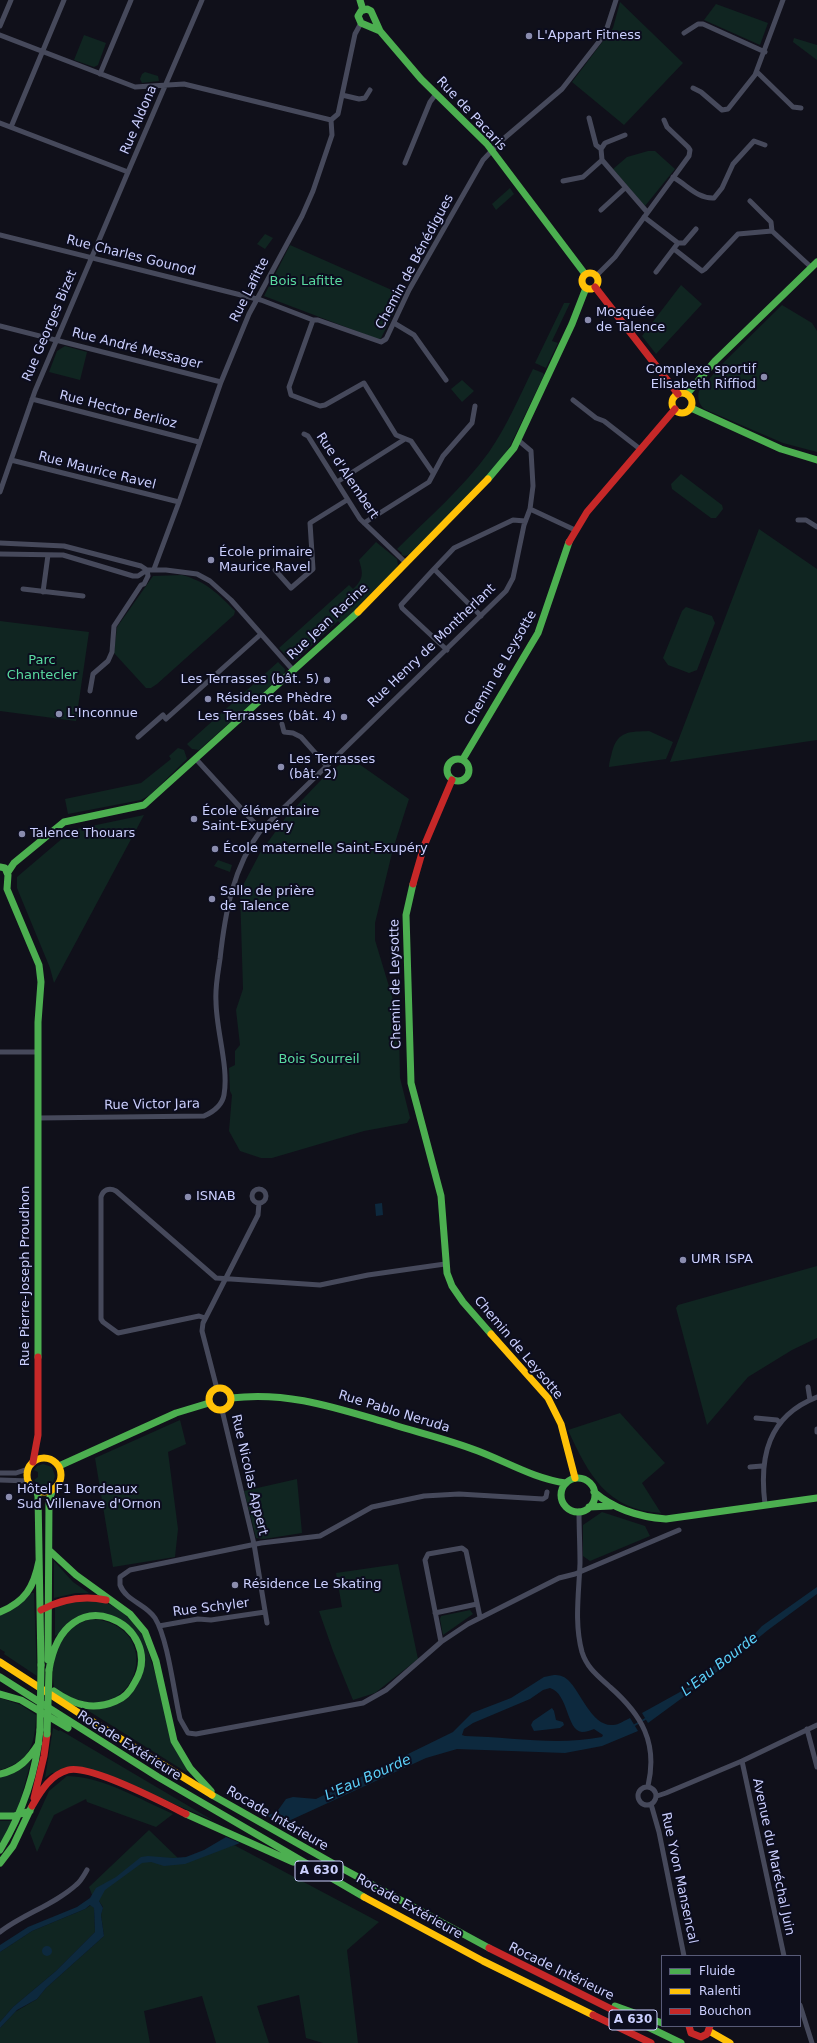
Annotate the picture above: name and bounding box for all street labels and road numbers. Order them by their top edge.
street label: Rue de Pacaris [433,74,509,154]
street label: Rue Aldona [117,83,161,157]
street label: Chemin de Bénédigues [373,192,457,332]
street label: Rue Charles Gounod [65,232,197,280]
street label: Rue Lafitte [227,255,273,325]
street label: Rue Georges Bizet [19,268,81,384]
street label: Rue André Messager [70,325,204,373]
street label: Rue Hector Berlioz [58,388,178,432]
street label: Rue d'Alembert [312,430,382,522]
street label: Rue Maurice Ravel [37,449,157,493]
street label: Rue Jean Racine [284,581,372,663]
street label: Rue Henry de Montherlant [365,581,499,711]
street label: Chemin de Leysotte [462,608,540,728]
street label: Chemin de Leysotte [387,919,405,1049]
street label: Rue Victor Jara [104,1096,200,1114]
street label: Rue Pierre-Joseph Proudhon [18,1186,34,1366]
street label: Chemin de Leysotte [470,1293,566,1403]
street label: Rue Pablo Neruda [336,1388,452,1436]
street label: Rue Nicolas Appert [228,1413,270,1537]
street label: Rue Schyler [172,1596,250,1620]
street label: Rocade Extérieure [74,1708,184,1784]
street label: Avenue du Maréchal Juin [749,1777,797,1937]
street label: Rocade Intérieure [223,1783,331,1855]
street label: Rue Yvon Mansencal [657,1811,701,1945]
road number: A 630 [295,1861,343,1881]
street label: Rocade Extérieure [353,1871,465,1943]
street label: Rocade Intérieure [506,1940,616,2004]
road number: A 630 [609,2010,657,2030]

